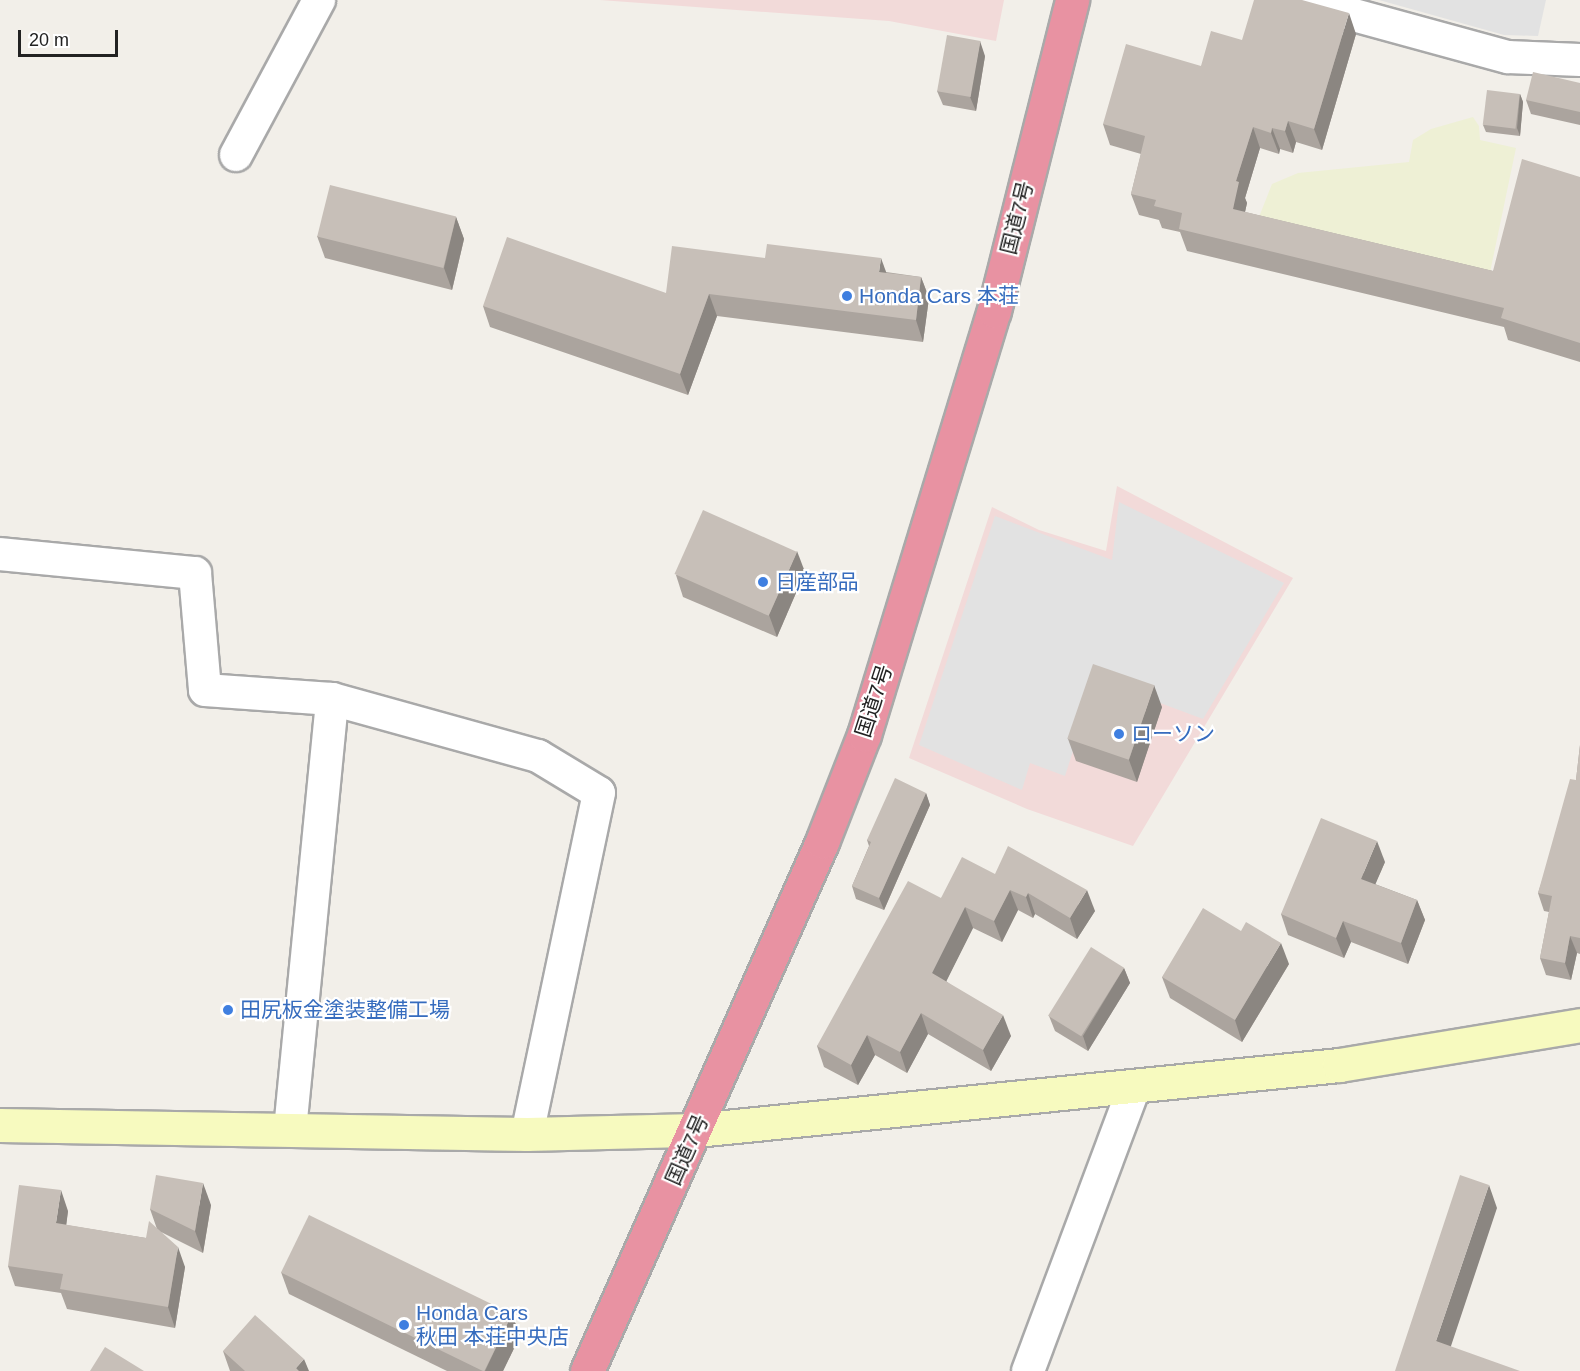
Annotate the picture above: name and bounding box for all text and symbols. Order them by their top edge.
scale bar [21,18,122,56]
text: 20 m [29,30,69,50]
street label: 国道7号 [996,179,1038,257]
place label: Honda Cars 本荘 [859,283,1019,309]
marker: Honda Cars 本荘 [840,289,854,303]
place label: 日産部品 [775,569,859,595]
marker: 日産部品 [756,575,770,589]
street label: 国道7号 [850,662,898,740]
place label: ローソン [1131,721,1215,747]
marker: ローソン [1112,727,1126,741]
place label: 田尻板金塗装整備工場 [240,997,450,1023]
marker: 田尻板金塗装整備工場 [221,1003,235,1017]
street label: 国道7号 [660,1111,714,1189]
place label: Honda Cars 秋田 本荘中央店 [416,1300,569,1350]
marker: Honda Cars 秋田 本荘中央店 [397,1318,411,1332]

